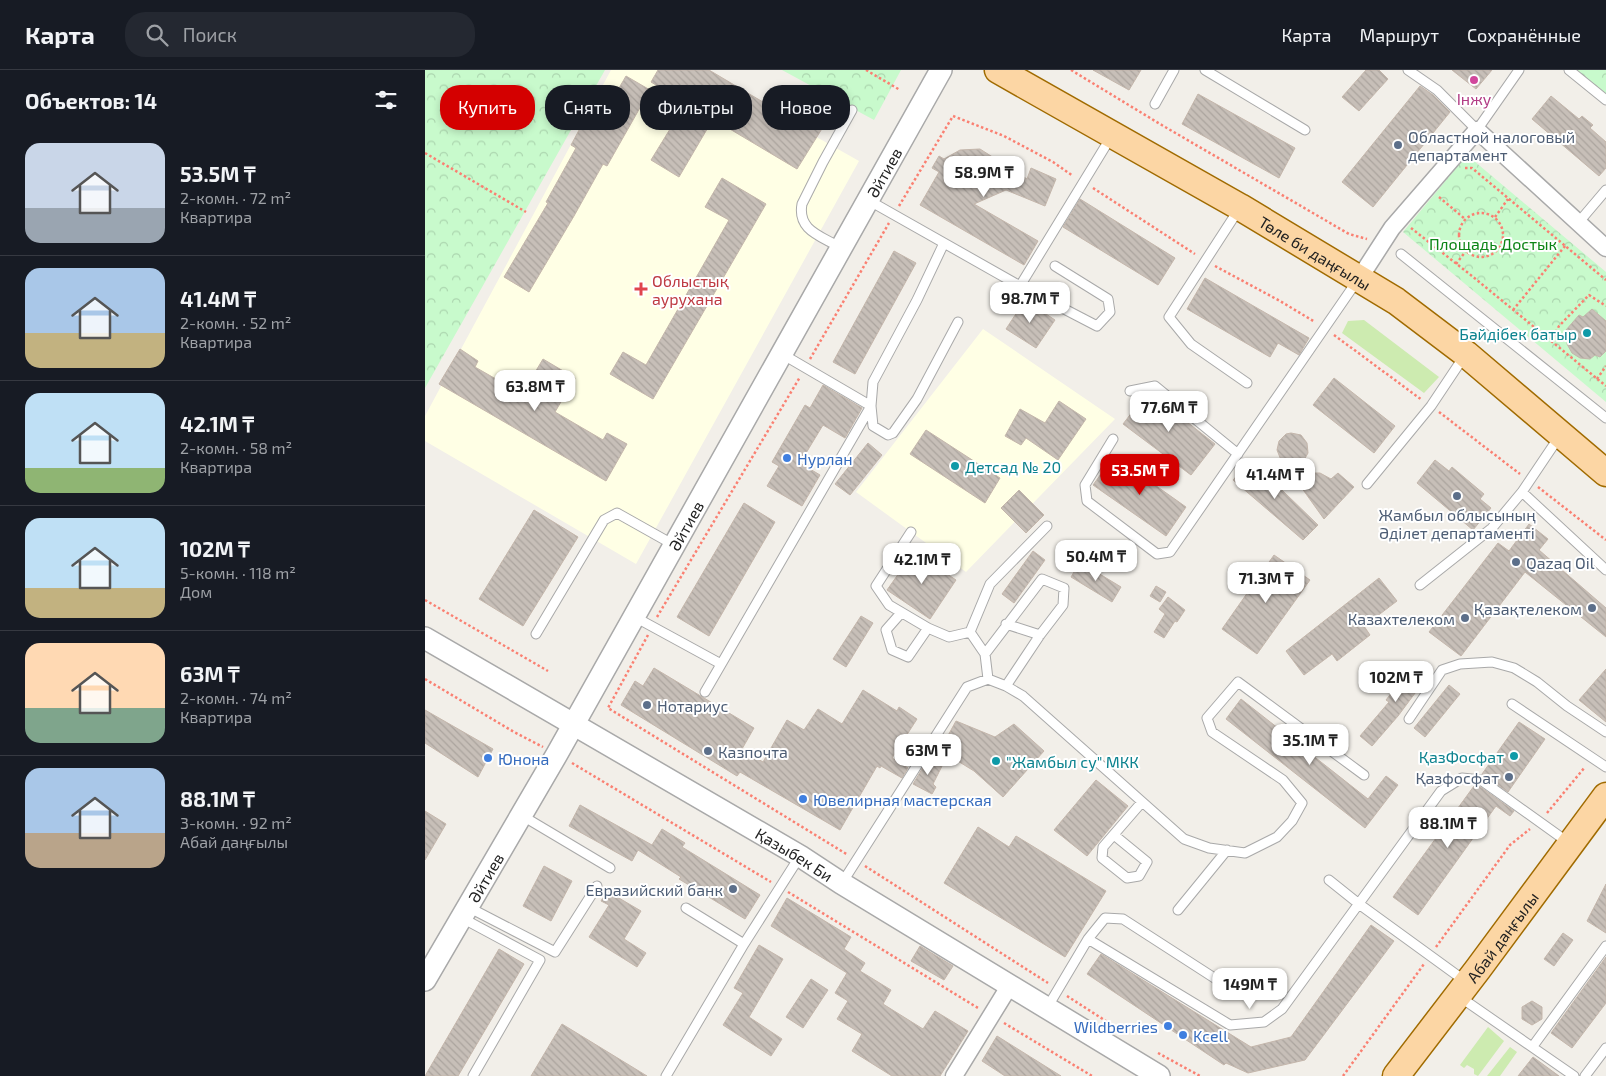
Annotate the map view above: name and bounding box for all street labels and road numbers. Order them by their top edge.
street label: Әйтиев [862,144,905,200]
street label: Төле би даңғылы [1256,211,1375,293]
street label: Әйтиев [664,497,707,553]
street label: Қазыбек Би [752,823,837,885]
street label: Әйтиев [463,849,507,905]
street label: Абай даңғылы [1462,888,1542,986]

